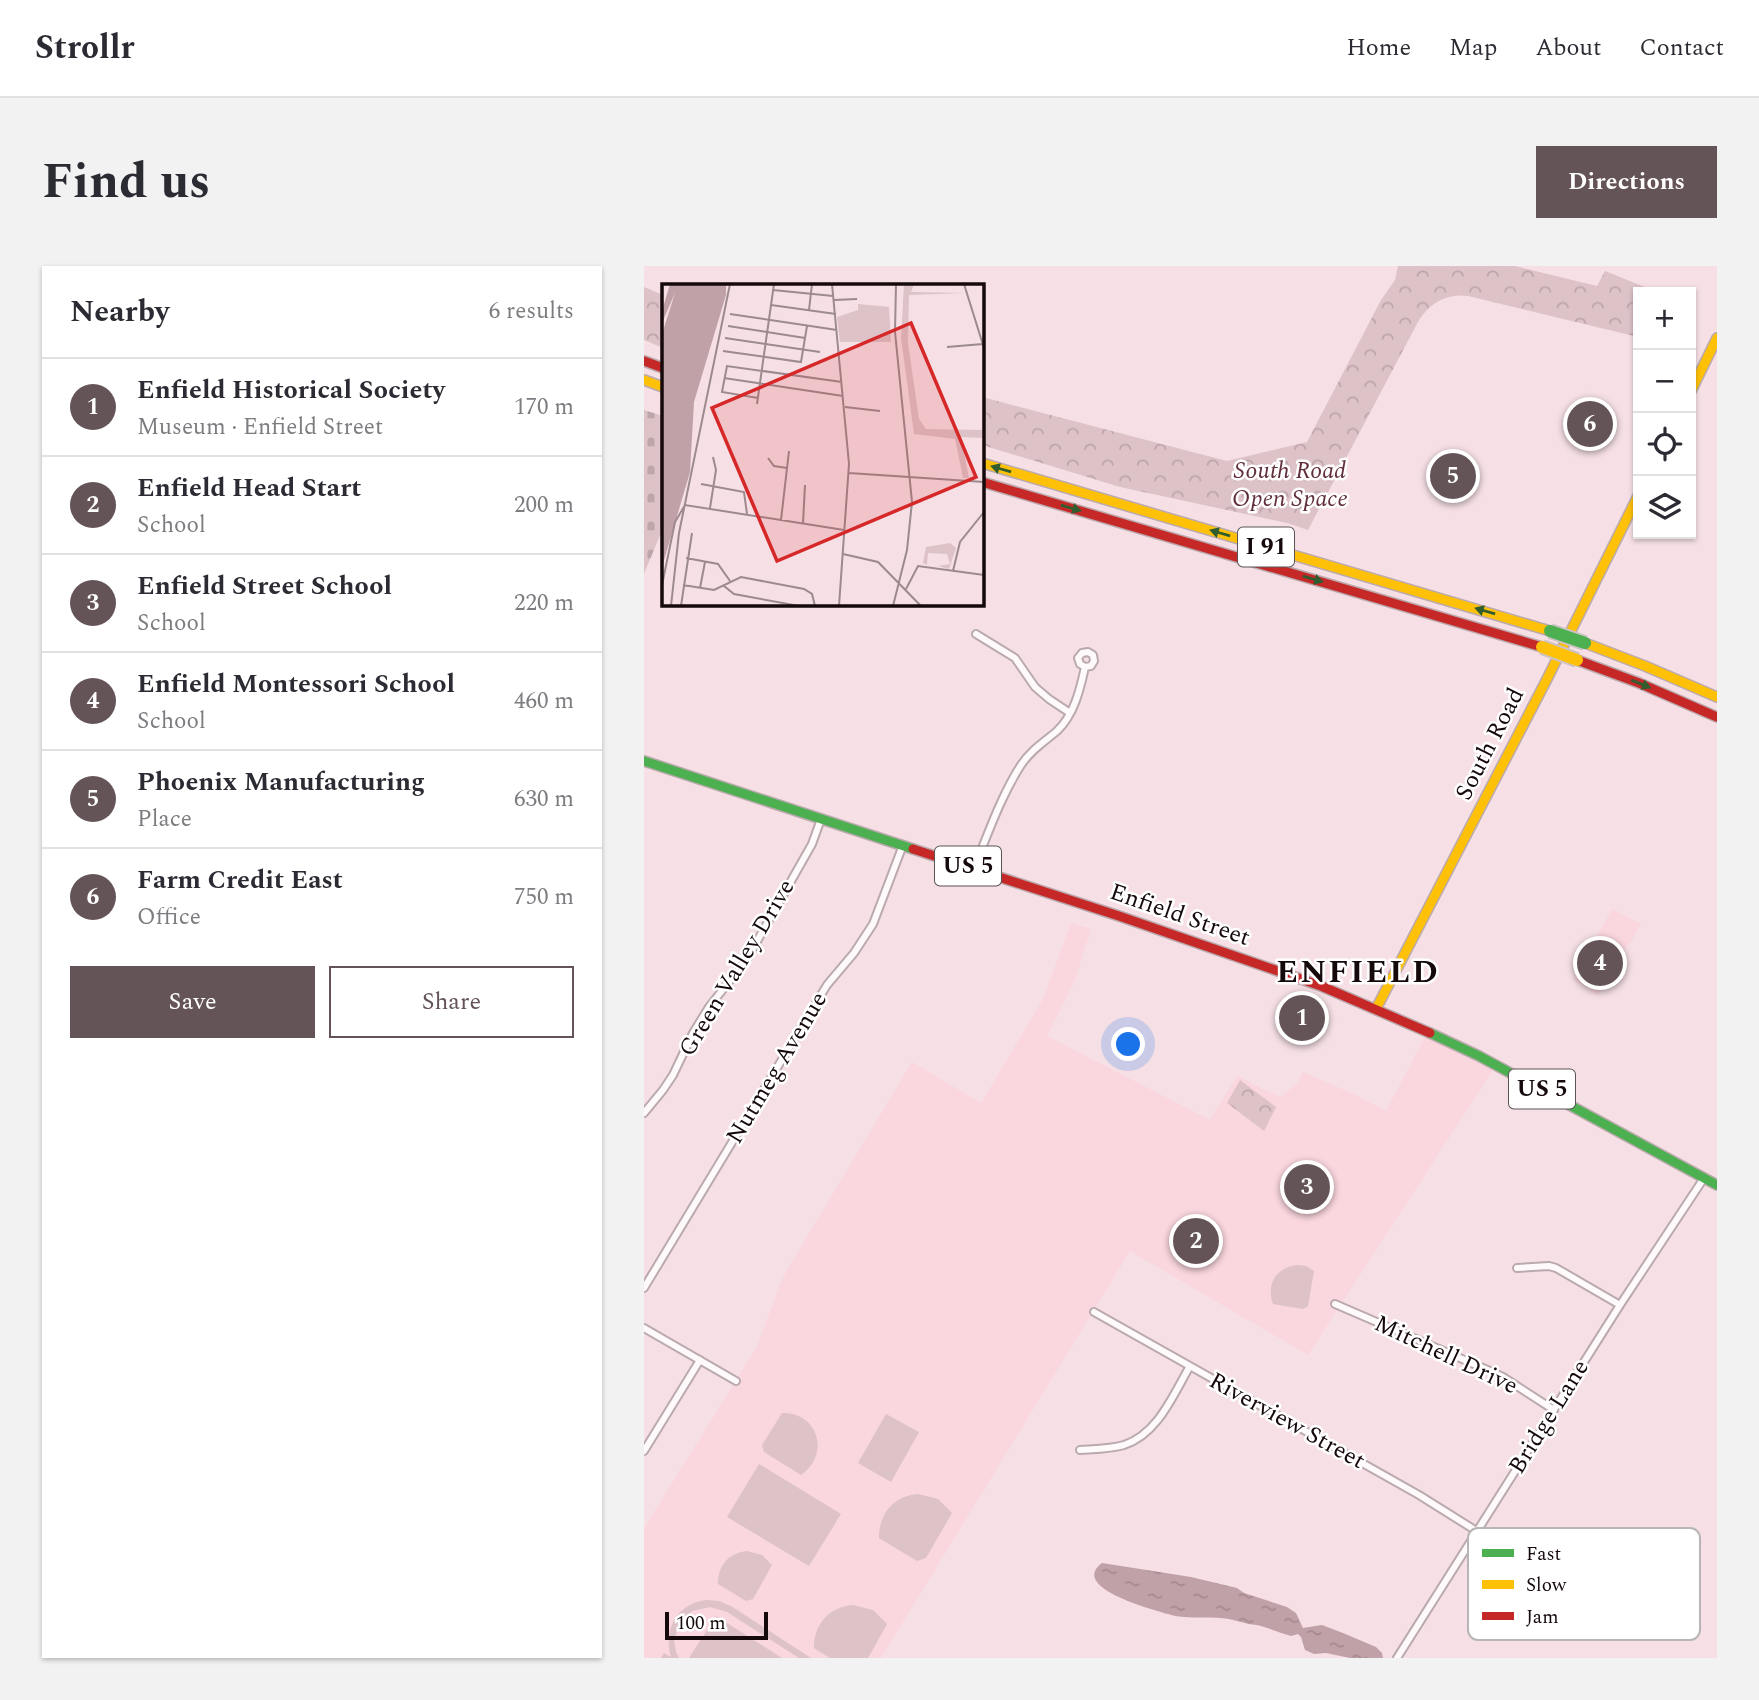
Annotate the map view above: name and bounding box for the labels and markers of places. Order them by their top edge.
pin: 6 [1567,398,1613,450]
pin: 5 [1430,450,1476,502]
pin: 4 [1577,937,1623,989]
pin: 1 [1279,992,1325,1044]
pin: 3 [1284,1161,1330,1213]
pin: 2 [1173,1215,1219,1267]

